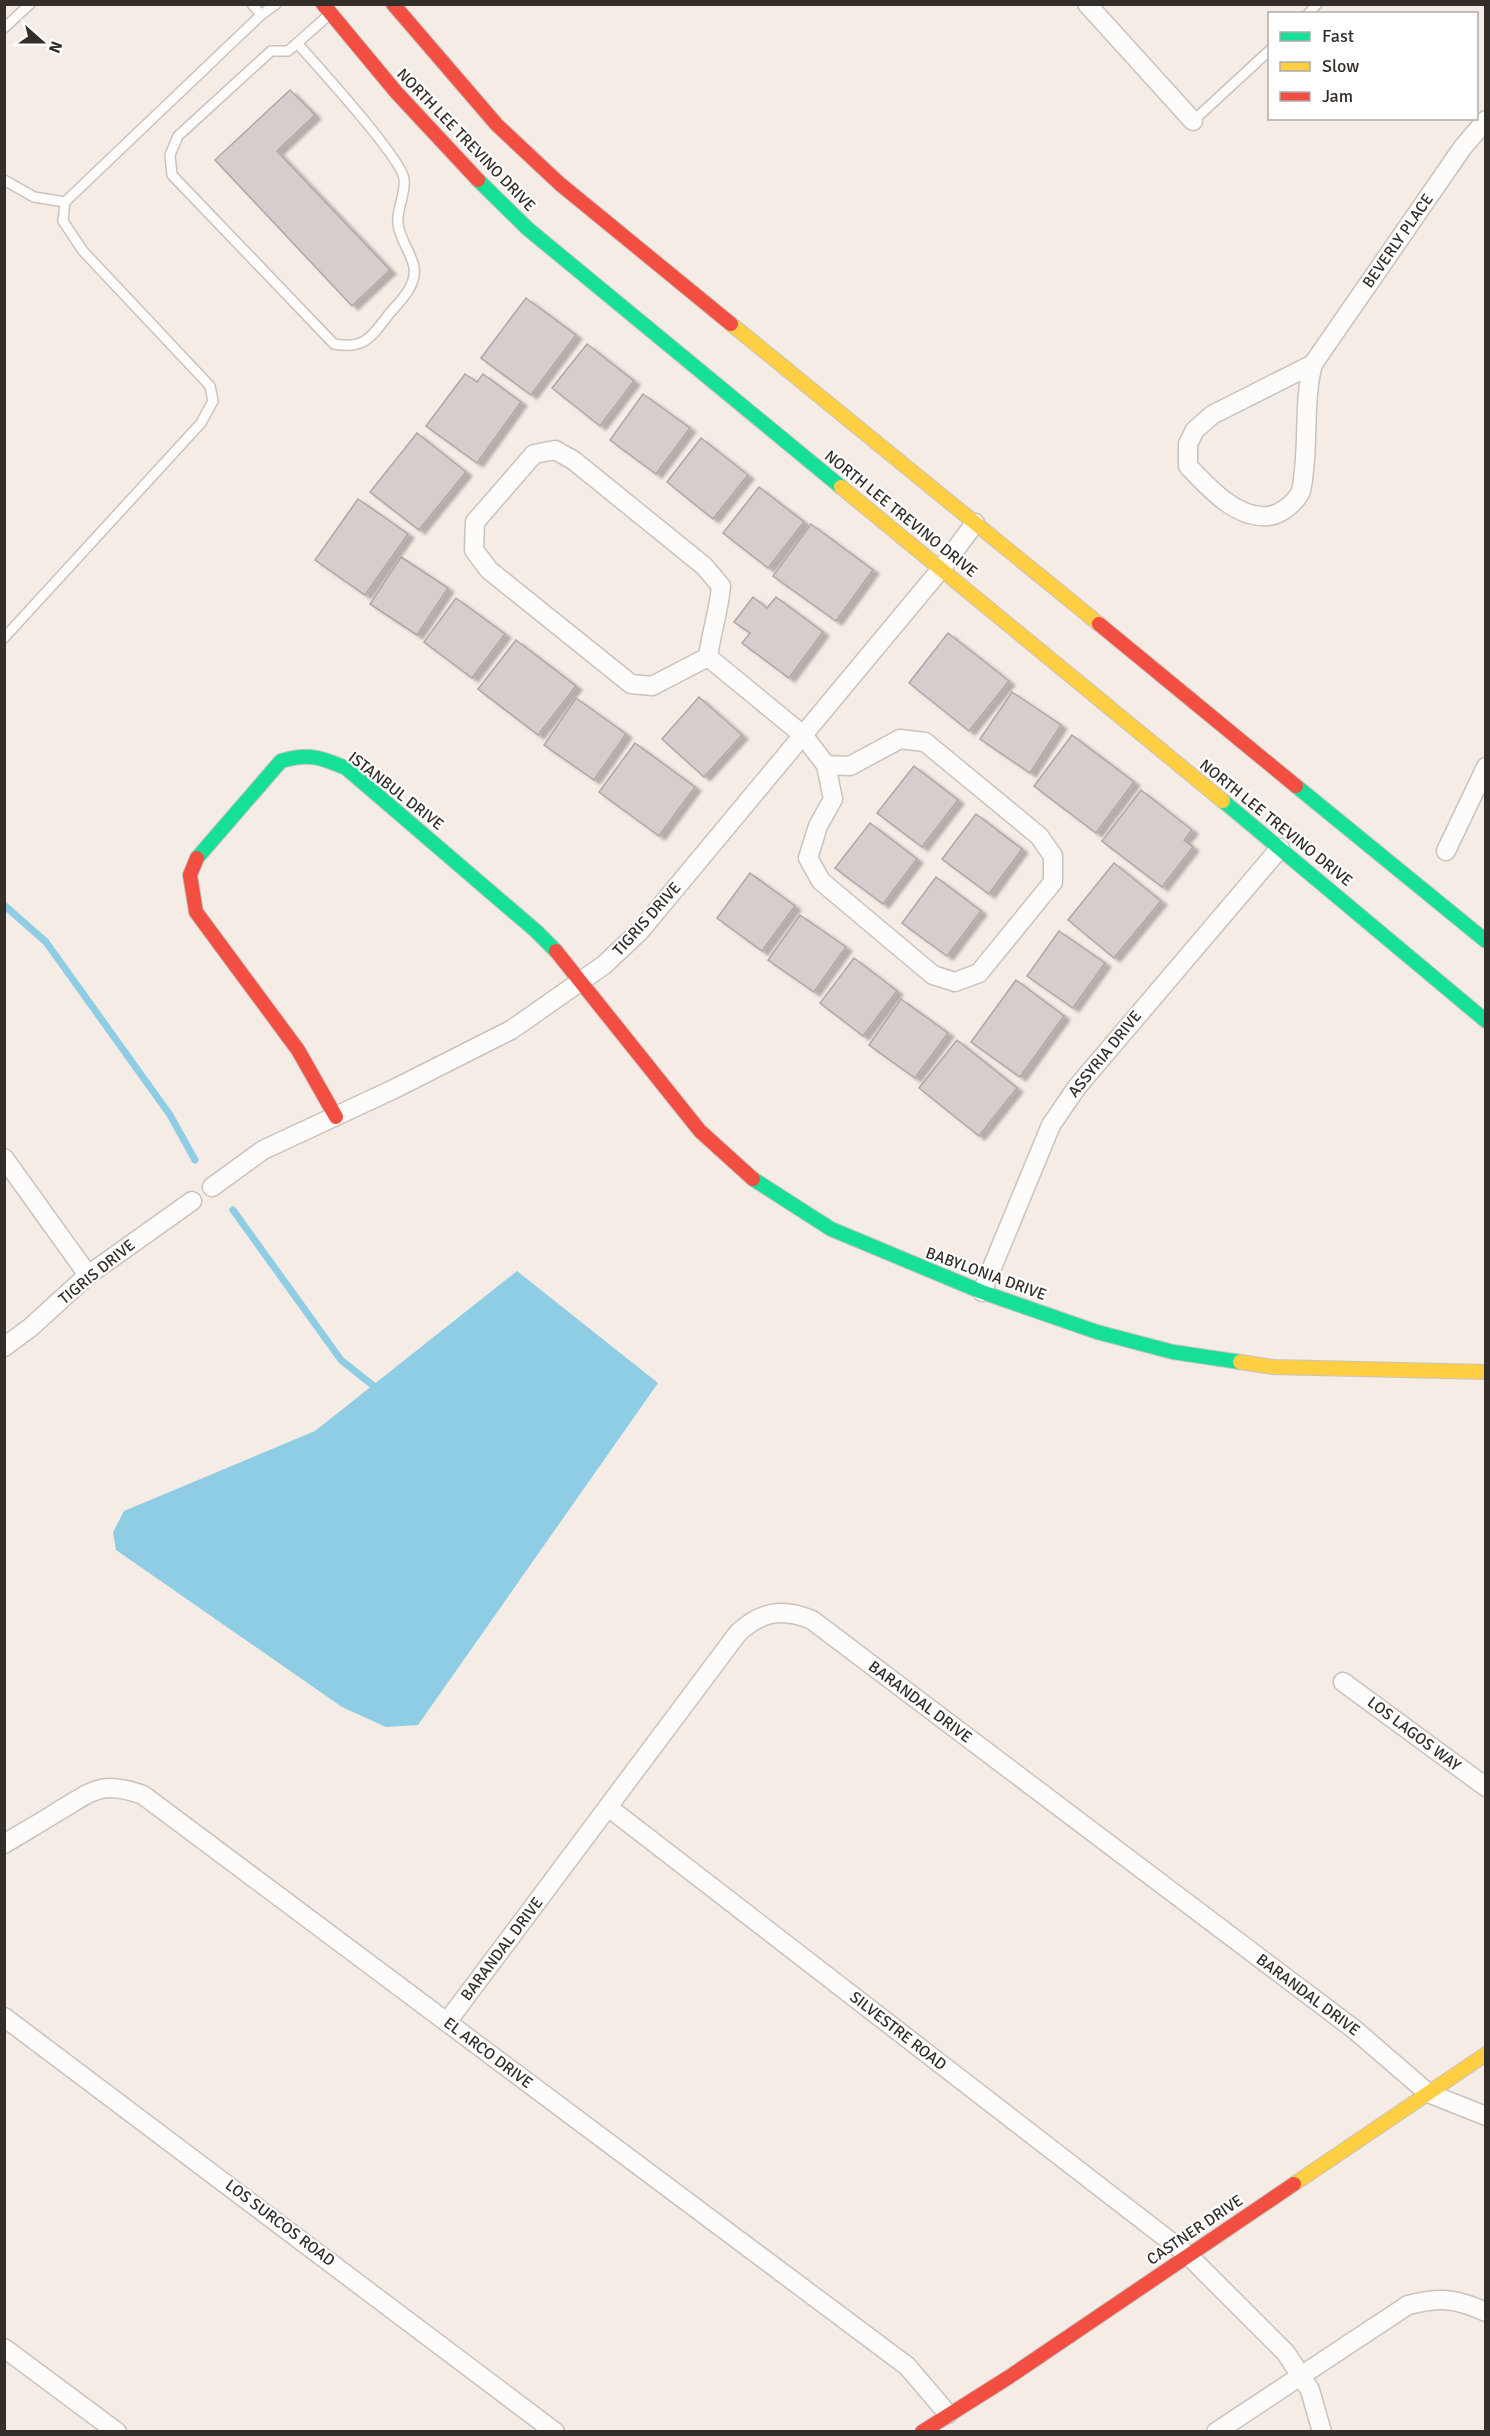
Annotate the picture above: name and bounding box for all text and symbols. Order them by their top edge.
north arrow [12,12,72,72]
legend [1268,12,1478,120]
text: Fast [1322,25,1354,47]
text: N [44,38,66,56]
text: Slow [1322,55,1359,77]
street label: NORTH LEE TREVINO DRIVE [392,64,540,216]
text: Jam [1322,85,1353,107]
street label: BEVERLY PLACE [1358,190,1438,292]
street label: NORTH LEE TREVINO DRIVE [820,446,982,582]
street label: ISTANBUL DRIVE [344,747,448,835]
street label: NORTH LEE TREVINO DRIVE [1195,755,1357,891]
street label: TIGRIS DRIVE [609,878,685,960]
street label: ASSYRIA DRIVE [1064,1007,1146,1101]
street label: TIGRIS DRIVE [55,1235,139,1309]
street label: BABYLONIA DRIVE [923,1243,1049,1305]
street label: BARANDAL DRIVE [864,1657,976,1747]
street label: LOS LAGOS WAY [1363,1692,1465,1776]
street label: BARANDAL DRIVE [457,1893,547,2005]
street label: BARANDAL DRIVE [1252,1950,1364,2040]
street label: SILVESTRE ROAD [846,1987,950,2075]
street label: EL ARCO DRIVE [439,2013,537,2093]
street label: LOS SURCOS ROAD [221,2175,339,2271]
street label: CASTNER DRIVE [1143,2190,1247,2270]

